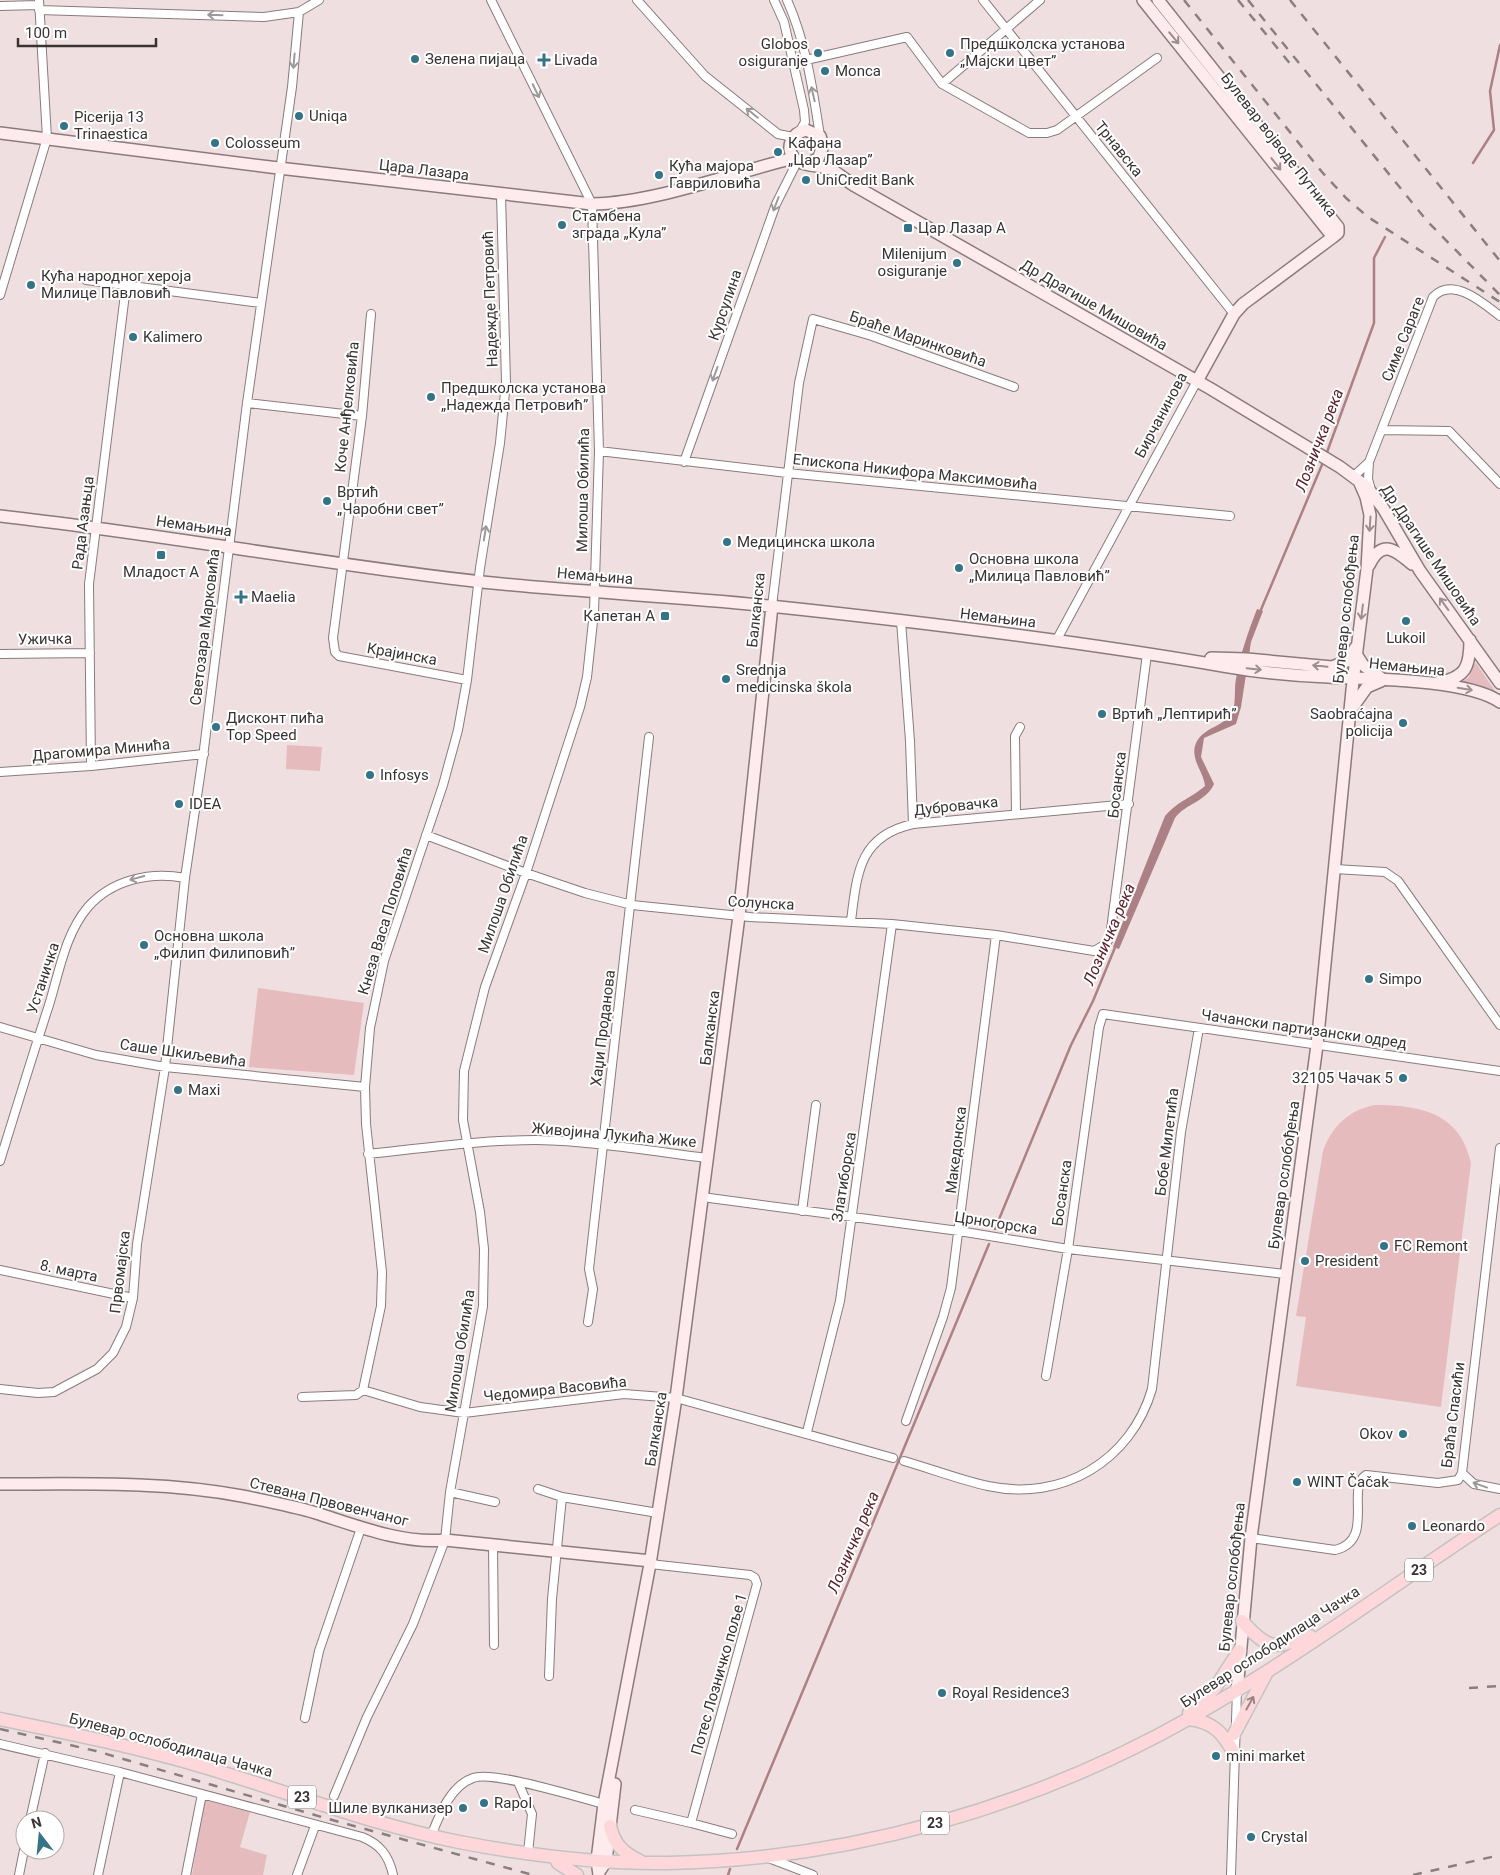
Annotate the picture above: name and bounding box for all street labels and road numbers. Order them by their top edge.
street label: Булевар војводе Путника [1217,69,1341,221]
street label: Трнавска [1091,118,1147,180]
street label: Цара Лазара [378,156,470,184]
street label: Надежде Петровић [479,230,501,368]
street label: Др Драгише Мишовића [1017,256,1171,354]
street label: Курсулина [705,267,745,343]
street label: Симе Сараге [1378,294,1428,384]
street label: Браће Маринковића [847,307,989,371]
street label: Коче Анђелковића [331,341,363,473]
street label: Бирчанинова [1131,369,1191,461]
street label: Милоша Обилића [573,428,593,552]
street label: Епископа Никифора Максимовића [792,450,1038,494]
street label: Рада Азањца [68,475,98,571]
street label: Др Драгише Мишовића [1377,481,1485,629]
street label: Немањина [155,512,233,540]
street label: Булевар ослобођења [1329,534,1363,684]
street label: Светозара Марковића [186,548,224,706]
street label: Немањина [556,564,634,588]
street label: Балканска [743,572,769,648]
street label: Немањина [959,604,1037,632]
street label: Ужичка [18,630,72,648]
street label: Крајинска [365,639,439,669]
street label: Немањина [1368,654,1446,680]
street label: Драгомира Минића [31,735,171,765]
street label: Босанска [1104,751,1130,819]
street label: Дубровачка [913,793,999,819]
street label: Милоша Обилића [474,832,532,956]
street label: Кнеза Васа Поповића [354,845,416,997]
street label: Солунска [727,892,795,914]
street label: Устаничка [23,940,63,1016]
street label: Хаџи Проданова [587,969,619,1087]
street label: Балканска [696,990,724,1066]
street label: Чачански партизански одред [1200,1006,1408,1052]
street label: Саше Шкиљевића [119,1035,247,1071]
street label: Бобе Милетића [1151,1087,1183,1197]
street label: Булевар ослобођења [1265,1100,1303,1250]
street label: Македонска [942,1105,970,1195]
street label: Живојина Лукића Жике [531,1119,697,1151]
street label: Златиборска [828,1131,860,1223]
street label: Босанска [1048,1159,1076,1227]
street label: Црногорска [953,1208,1039,1238]
street label: Првомајска [106,1230,134,1314]
street label: 8. марта [39,1256,99,1286]
street label: Милоша Обилића [441,1288,479,1414]
street label: Браћа Спасићи [1438,1361,1468,1469]
street label: Чедомира Васовића [483,1373,627,1405]
street label: Балканска [641,1390,671,1468]
street label: Стевана Првовенчаног [248,1474,411,1531]
street label: Булевар ослобођења [1215,1502,1249,1652]
road number: 23 [1405,1558,1433,1582]
street label: Булевар ослободилаца Чачка [1177,1582,1363,1712]
street label: Потес Лозничко поље 1 [687,1591,751,1757]
street label: Булевар ослободилаца Чачка [67,1709,275,1781]
road number: 23 [288,1785,316,1808]
road number: 23 [921,1812,949,1835]

